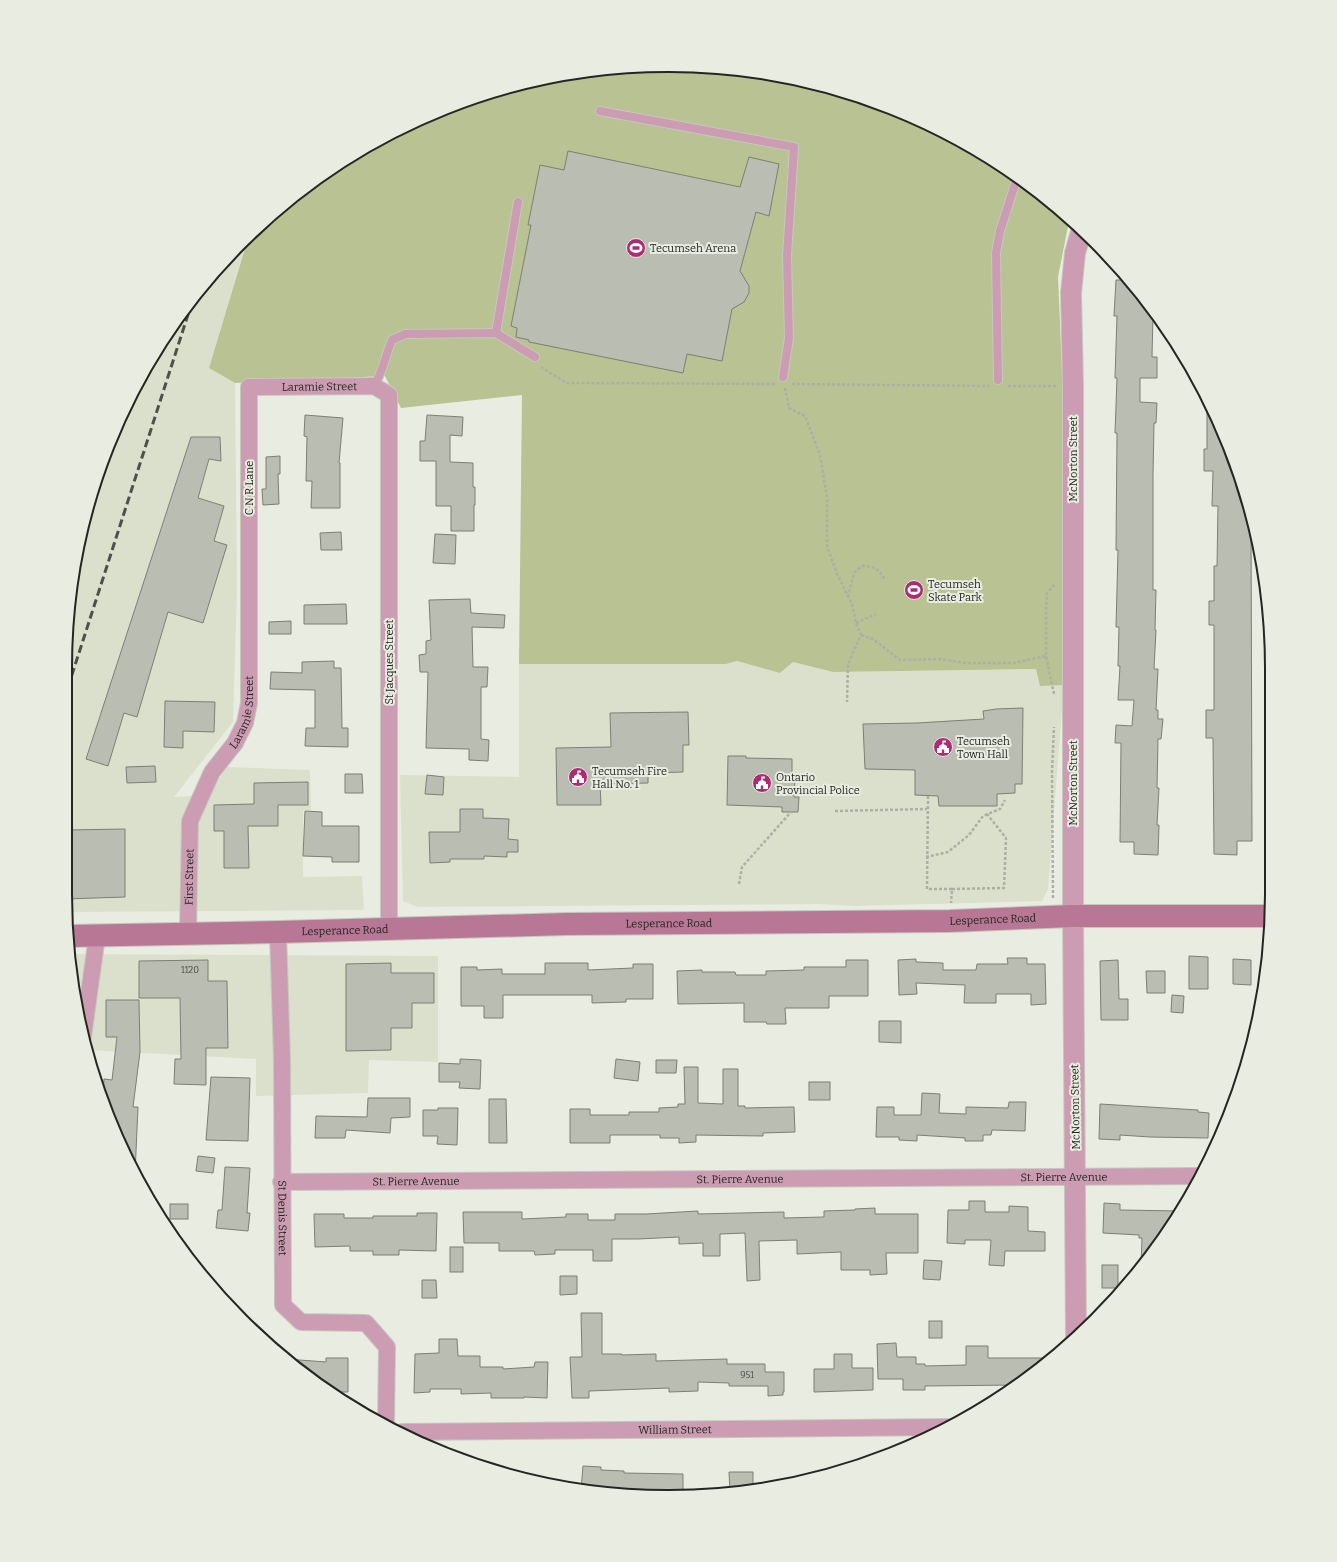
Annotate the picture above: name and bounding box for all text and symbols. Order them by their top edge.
sports icon: Tecumseh Arena [625,237,647,259]
place label: Tecumseh Arena [650,242,736,255]
street label: Laramie Street [282,380,357,394]
street label: McNorton Street [1067,416,1080,502]
street label: C N R Lane [243,461,256,515]
place label: Tecumseh Skate Park [928,578,983,604]
sports icon: Tecumseh Skate Park [903,579,925,601]
street label: St Jacques Street [383,619,396,705]
street label: Laramie Street [227,676,256,752]
place label: Tecumseh Town Hall [957,735,1010,761]
public building icon: Tecumseh Town Hall [932,736,954,758]
street label: McNorton Street [1067,740,1080,826]
place label: Tecumseh Fire Hall No. 1 [592,765,667,791]
public building icon: Tecumseh Fire Hall No. 1 [567,766,589,788]
place label: Ontario Provincial Police [776,771,860,797]
public building icon: Ontario Provincial Police [751,772,773,794]
street label: First Street [182,849,197,905]
street label: Lesperance Road [949,911,1037,928]
street label: Lesperance Road [625,917,713,931]
street label: Lesperance Road [301,923,389,938]
house number: 1120 [181,965,199,975]
street label: McNorton Street [1068,1064,1083,1150]
street label: St. Pierre Avenue [1020,1171,1108,1184]
street label: St. Pierre Avenue [696,1173,784,1186]
street label: St. Pierre Avenue [372,1175,460,1188]
street label: St Denis Street [275,1180,289,1256]
house number: 951 [740,1370,754,1380]
street label: William Street [638,1423,712,1437]

